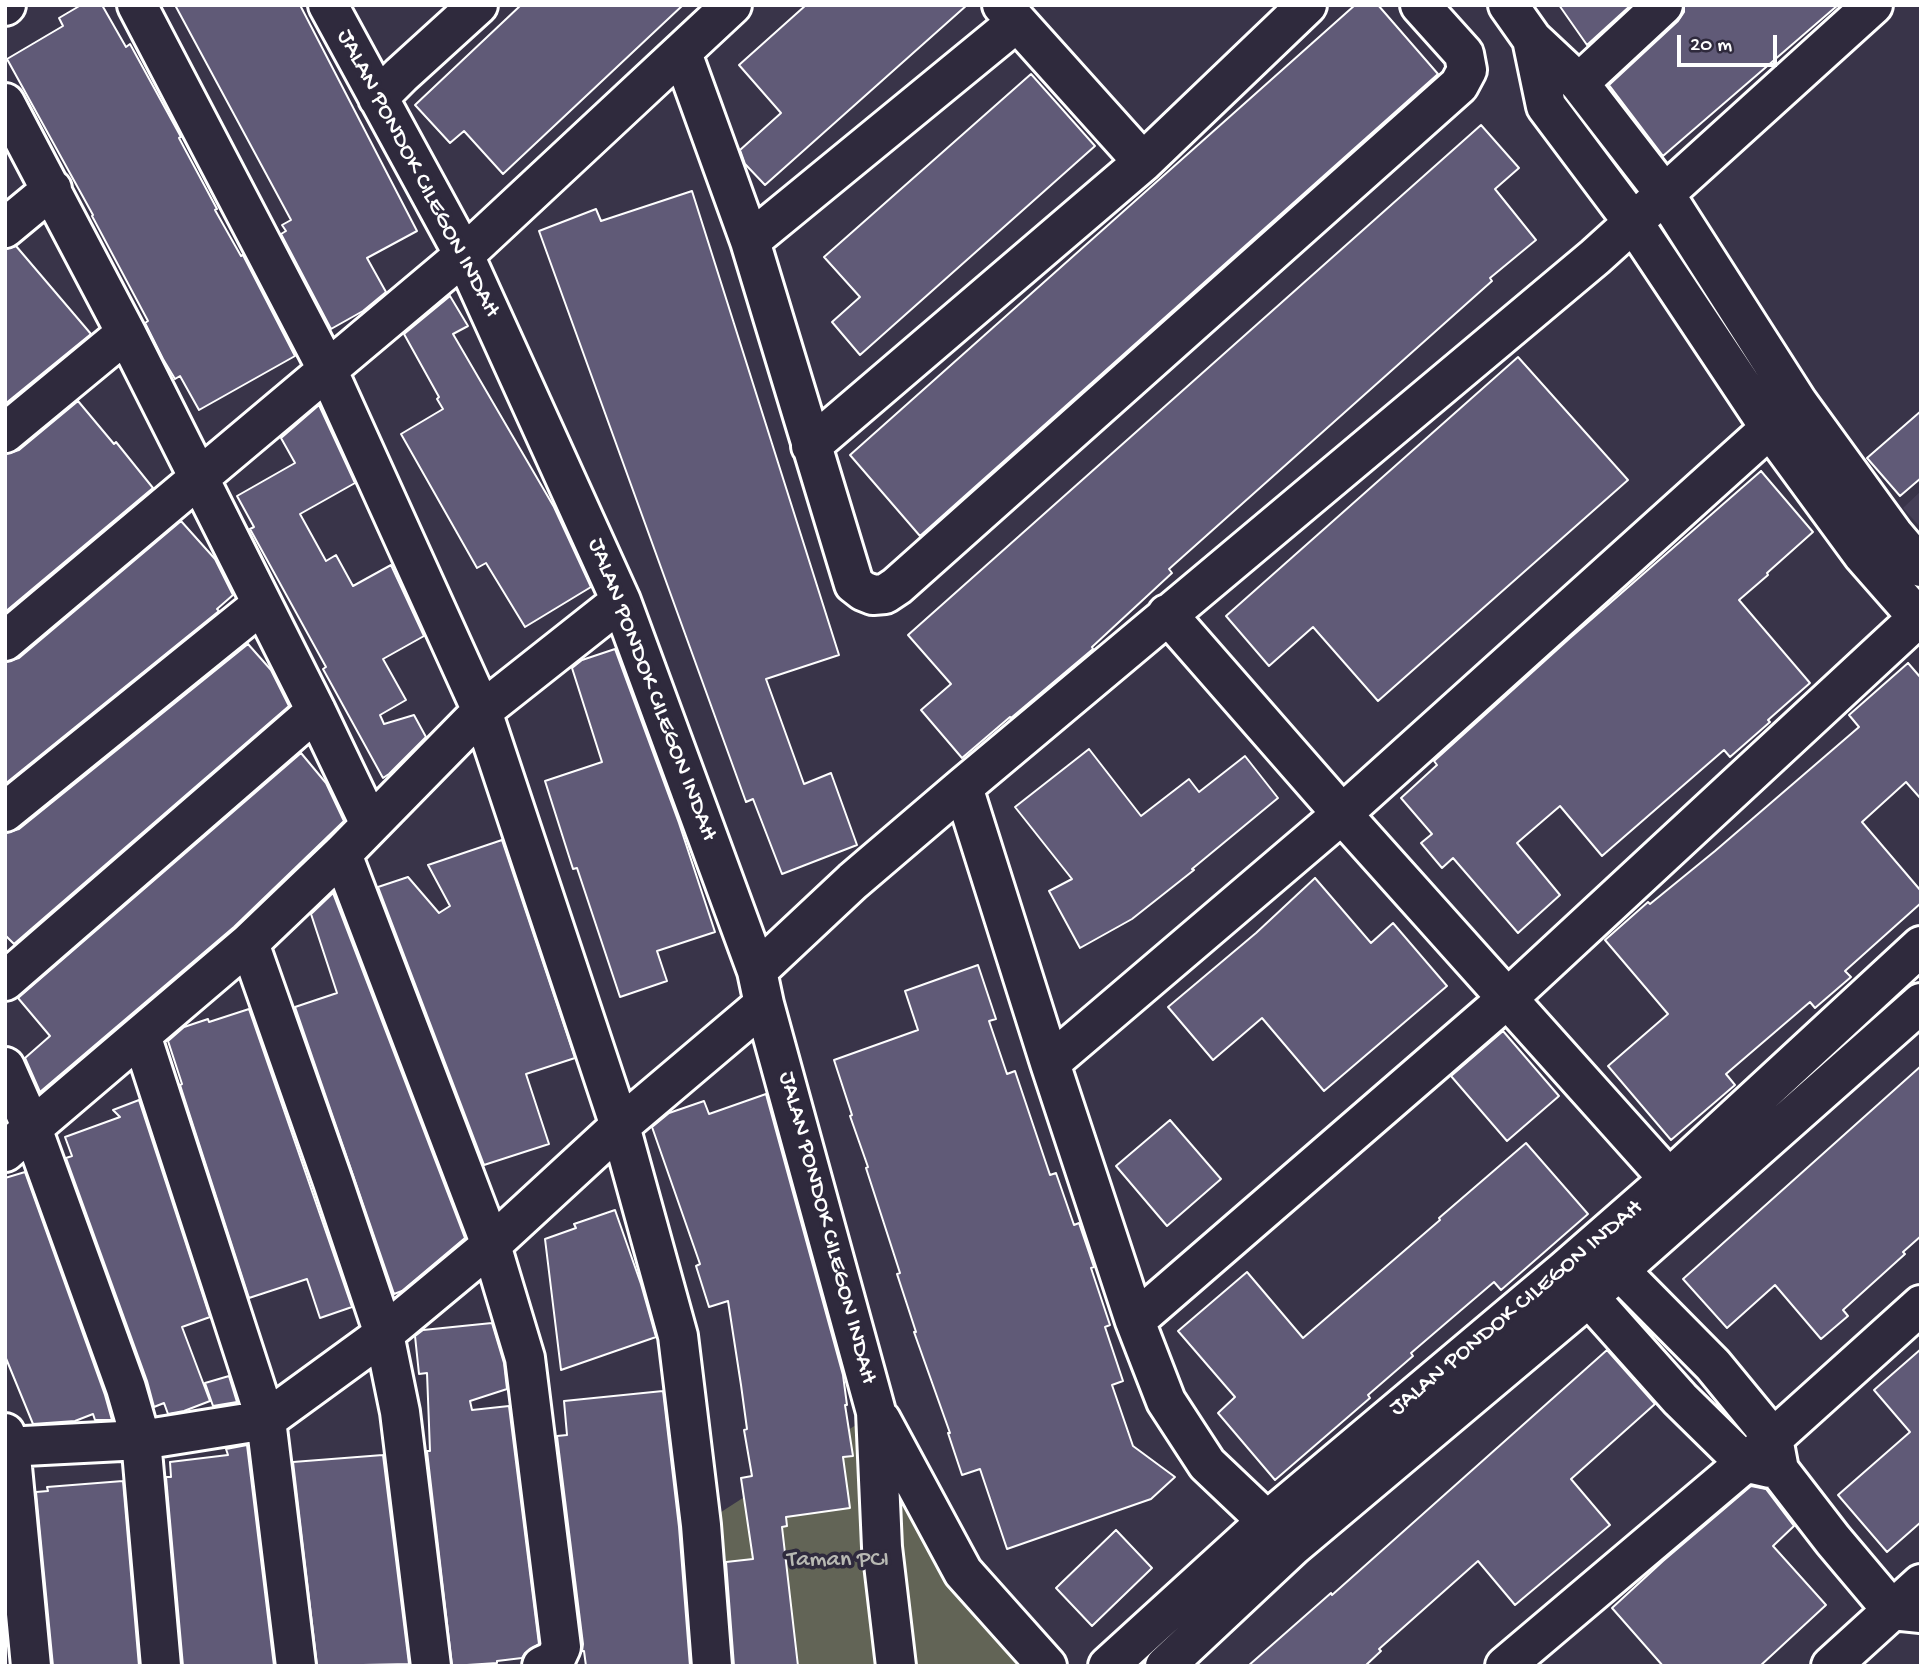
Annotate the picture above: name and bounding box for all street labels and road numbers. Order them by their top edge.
street label: JALAN PONDOK CILEGON INDAH [329,25,505,323]
street label: JALAN PONDOK CILEGON INDAH [580,535,722,845]
street label: JALAN PONDOK CILEGON INDAH [770,1069,882,1387]
street label: JALAN PONDOK CILEGON INDAH [1384,1195,1650,1423]

